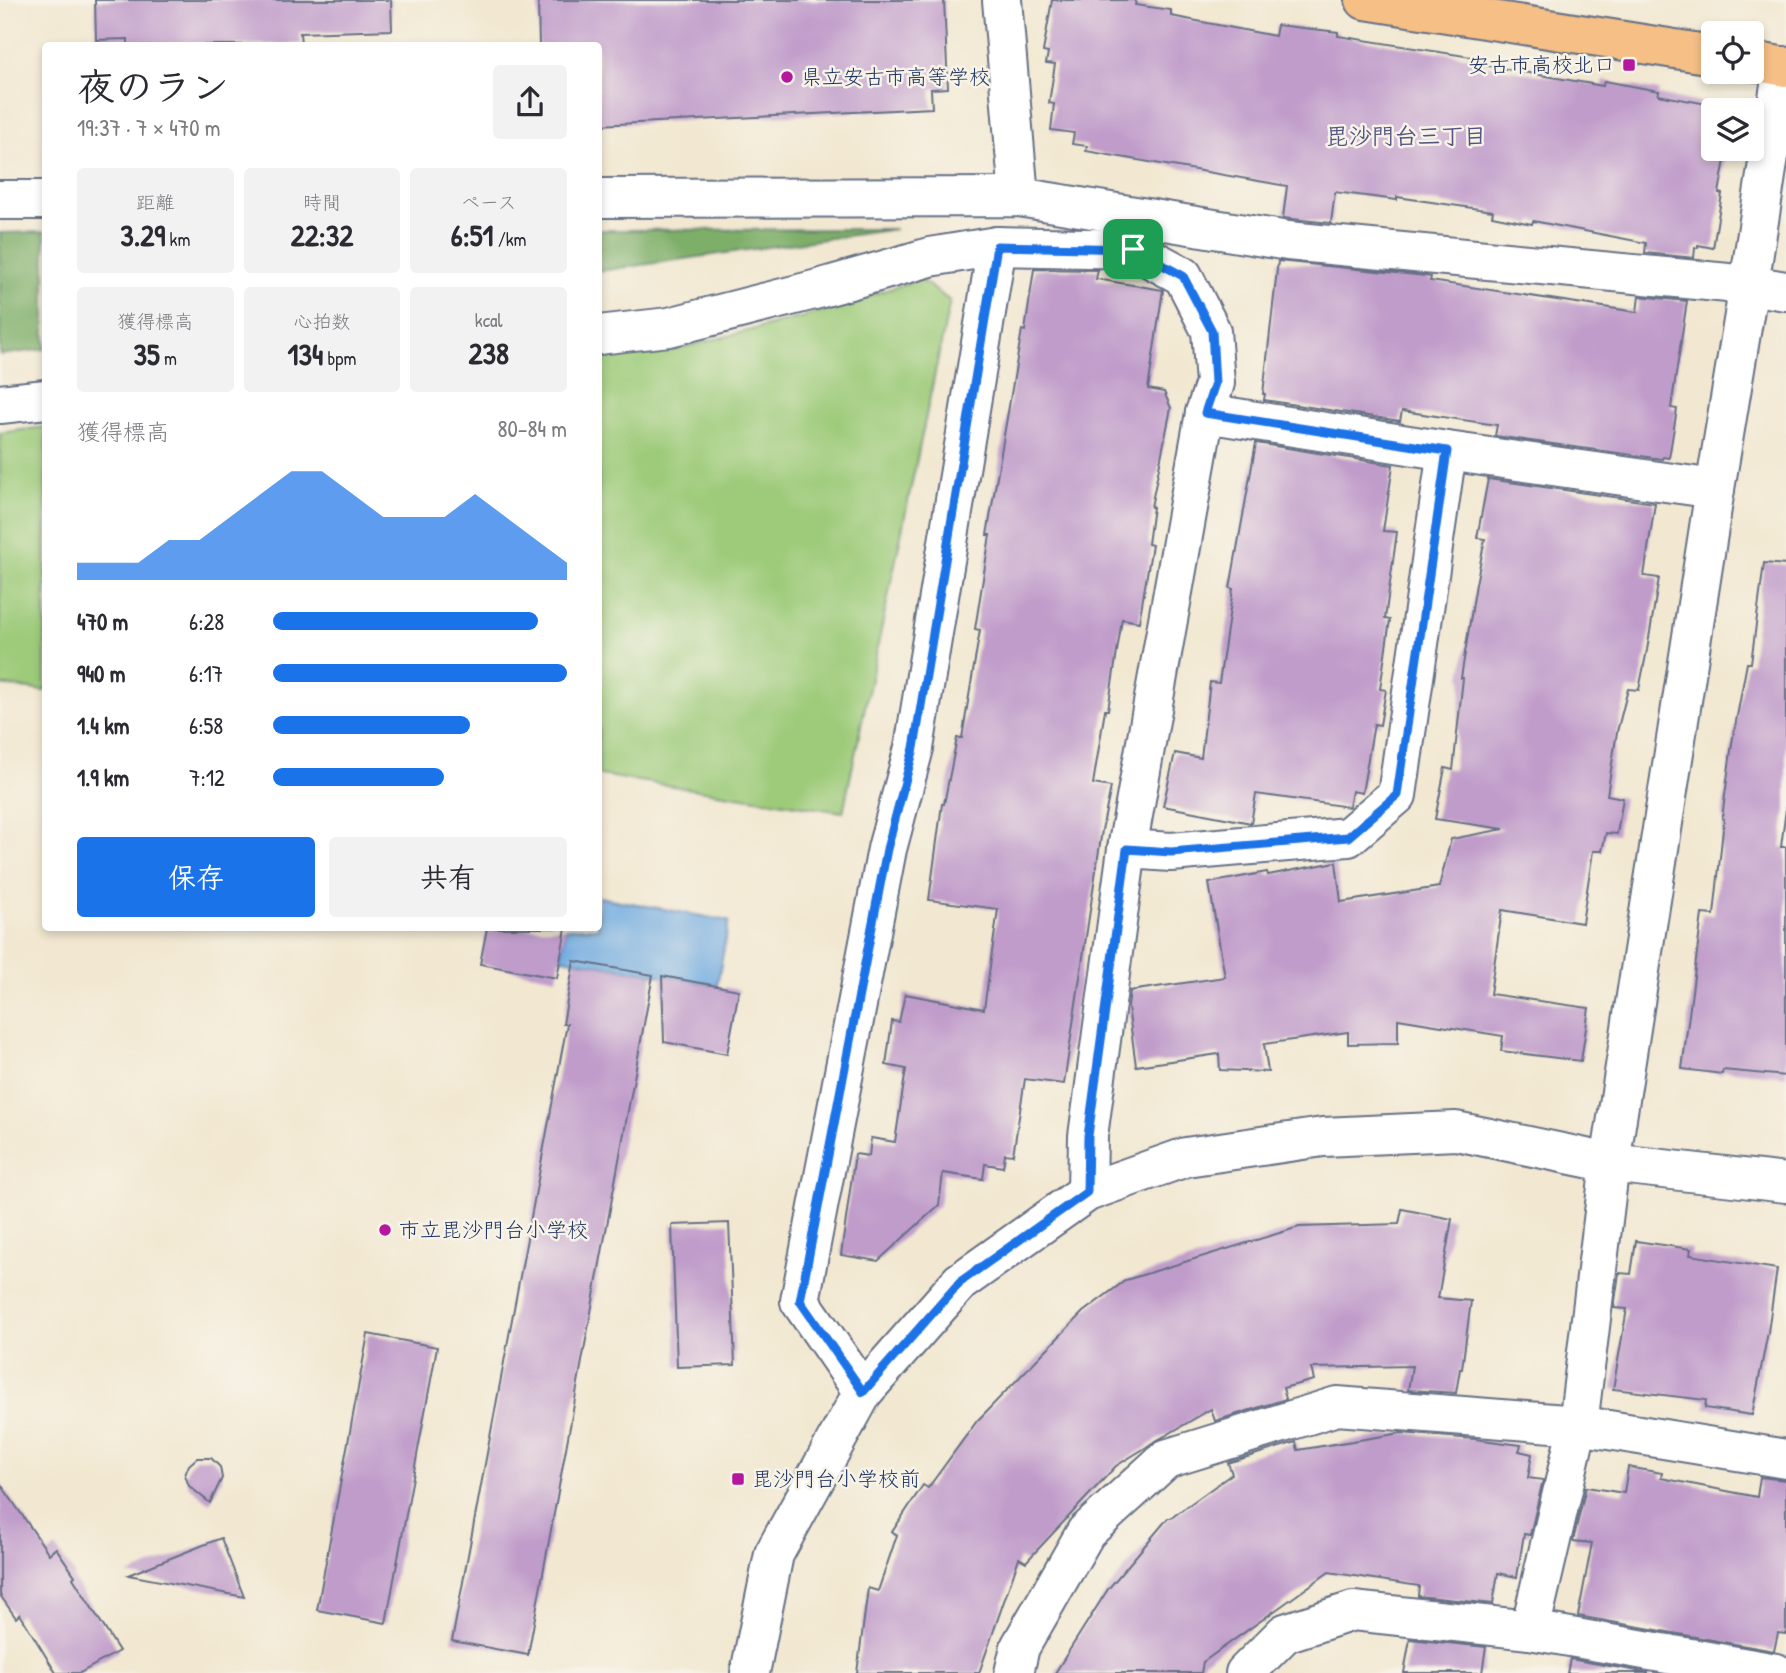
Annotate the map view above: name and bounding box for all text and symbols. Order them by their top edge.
map controls [1701,21,1764,161]
button: locate [1701,21,1764,84]
place label: 安古市高校北口 [1468,50,1615,79]
marker: 安古市高校北口 [1621,57,1637,73]
text: 夜のラン [77,60,229,112]
place label: 県立安古市高等学校 [801,62,990,91]
button: share [493,65,567,139]
marker: 県立安古市高等学校 [779,69,795,85]
button: layers [1701,98,1764,161]
text: 19:37 · 7 × 470 m [77,112,220,143]
district label: 毘沙門台三丁目 [1326,120,1487,151]
text: 距離 [136,189,174,215]
text: 時間 [303,189,341,215]
text: ペース [461,189,517,215]
text: 3.29 [120,215,165,255]
text: 22:32 [291,215,353,255]
text: 6:51 [451,215,493,255]
pin [1103,219,1163,279]
text: km [165,226,190,252]
text: /km [493,226,527,252]
icon: arrive [1114,230,1152,268]
text: kcal [475,307,503,333]
text: 獲得標高 [117,308,193,334]
text: 心拍数 [293,308,351,334]
text: 238 [468,333,509,373]
text: 35 [134,334,160,374]
text: 134 [288,334,323,374]
text: m [160,345,177,371]
text: bpm [323,345,356,371]
text: 80–84 m [498,413,567,444]
text: 獲得標高 [77,416,169,447]
text: 470 m [77,606,128,637]
text: 6:28 [189,606,224,637]
text: 940 m [77,658,125,689]
text: 6:17 [189,658,223,689]
text: 1.4 km [77,710,129,741]
text: 6:58 [189,710,223,741]
text: 1.9 km [77,762,129,793]
text: 7:12 [189,762,225,793]
button: 保存 [77,837,315,917]
button: 共有 [329,837,567,917]
place label: 市立毘沙門台小学校 [399,1215,588,1244]
marker: 市立毘沙門台小学校 [377,1222,393,1238]
place label: 毘沙門台小学校前 [752,1464,920,1493]
marker: 毘沙門台小学校前 [730,1471,746,1487]

